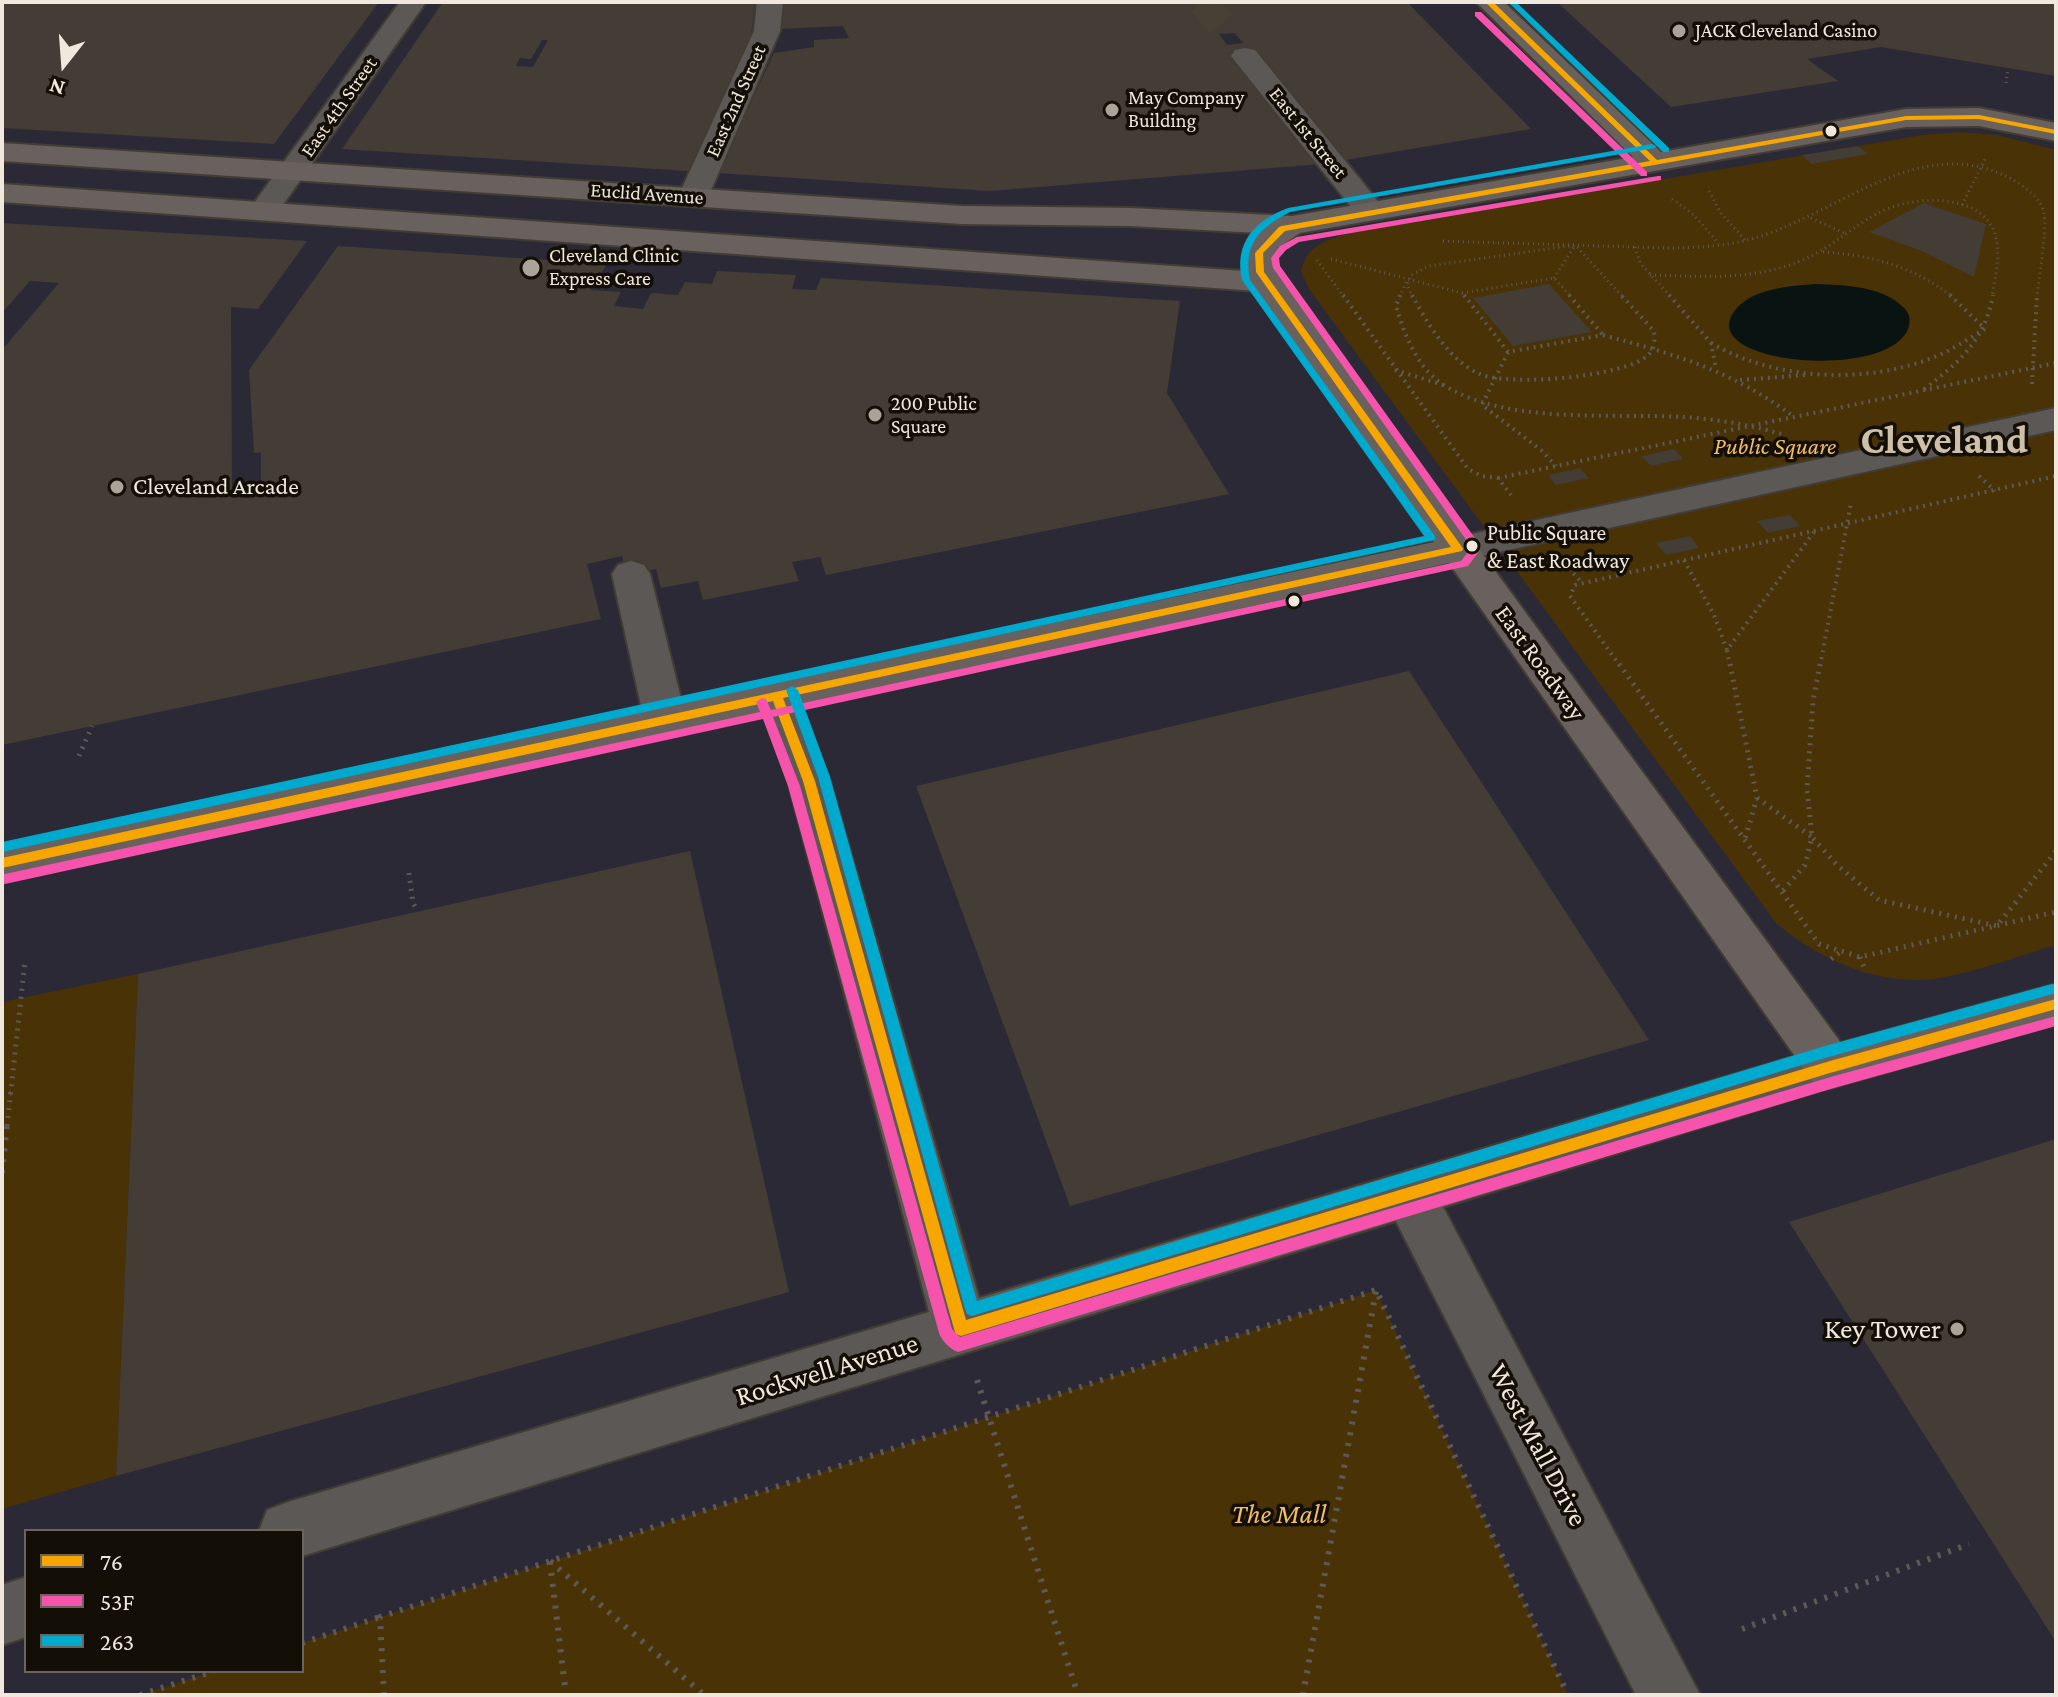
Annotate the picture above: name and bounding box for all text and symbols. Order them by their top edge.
place label: JACK Cleveland Casino [1695,19,1877,43]
marker: JACK Cleveland Casino [1670,22,1688,40]
north arrow [24,24,104,104]
street label: East 2nd Street [701,41,771,161]
street label: East 4th Street [296,52,382,162]
text: N [46,73,68,102]
street label: East 1st Street [1264,83,1352,183]
place label: May Company Building [1128,86,1244,133]
marker: May Company Building [1103,101,1121,119]
unlabelled marker [1823,123,1839,139]
street label: Euclid Avenue [590,178,704,210]
place label: Cleveland Clinic Express Care [549,244,679,291]
marker: Cleveland Clinic Express Care [520,257,542,279]
place label: 200 Public Square [891,392,977,439]
marker: 200 Public Square [866,406,884,424]
district label: Cleveland [1860,417,2028,465]
park label: Public Square [1714,433,1836,461]
place label: Cleveland Arcade [133,473,299,501]
marker: Cleveland Arcade [108,478,126,496]
place label: Public Square & East Roadway [1487,520,1629,572]
marker: Public Square & East Roadway [1464,538,1480,554]
unlabelled marker [1286,593,1302,609]
street label: East Roadway [1489,600,1591,726]
place label: Key Tower [1824,1312,1941,1346]
marker: Key Tower [1948,1320,1966,1338]
street label: Rockwell Avenue [732,1326,922,1414]
street label: West Mall Drive [1481,1358,1595,1532]
park label: The Mall [1232,1497,1326,1531]
legend [24,1529,304,1673]
text: 76 [100,1548,123,1575]
text: 53F [100,1588,134,1615]
text: 263 [100,1628,134,1655]

